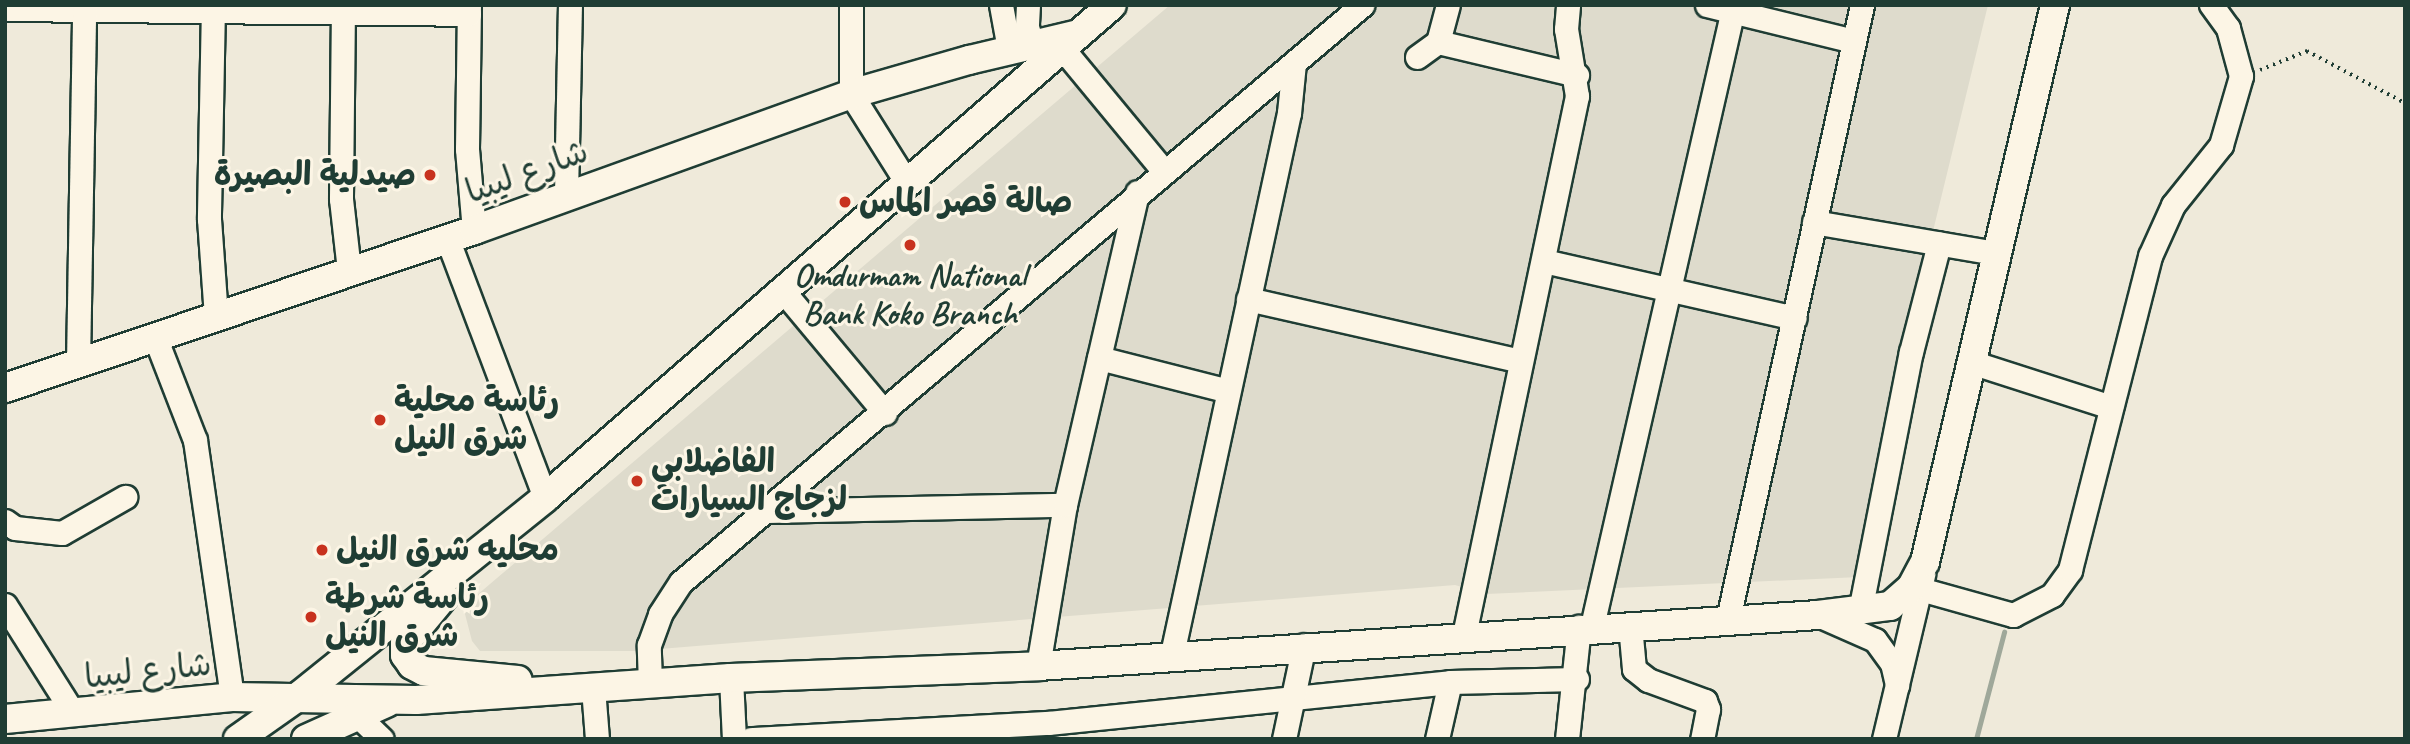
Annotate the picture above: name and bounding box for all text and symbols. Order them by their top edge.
street label: شارع ليبيا [460,132,594,212]
place label: صيدلية البصيرة [214,155,416,195]
marker: صيدلية البصيرة [422,167,438,183]
place label: صالة قصر الماس [859,182,1072,222]
marker: صالة قصر الماس [837,194,853,210]
marker: Omdurmam National Bank Koko Branch [902,237,918,253]
place label: Omdurmam National Bank Koko Branch [793,256,1027,334]
place label: رئاسة محلية شرق النيل [394,381,559,459]
marker: رئاسة محلية شرق النيل [372,412,388,428]
place label: الفاضلابي لزجاج السيارات [651,442,847,520]
marker: الفاضلابي لزجاج السيارات [629,473,645,489]
place label: محليه شرق النيل [336,530,559,570]
marker: محليه شرق النيل [314,542,330,558]
place label: رئاسة شرطة شرق النيل [325,578,489,656]
marker: رئاسة شرطة شرق النيل [303,609,319,625]
street label: شارع ليبيا [83,645,213,697]

